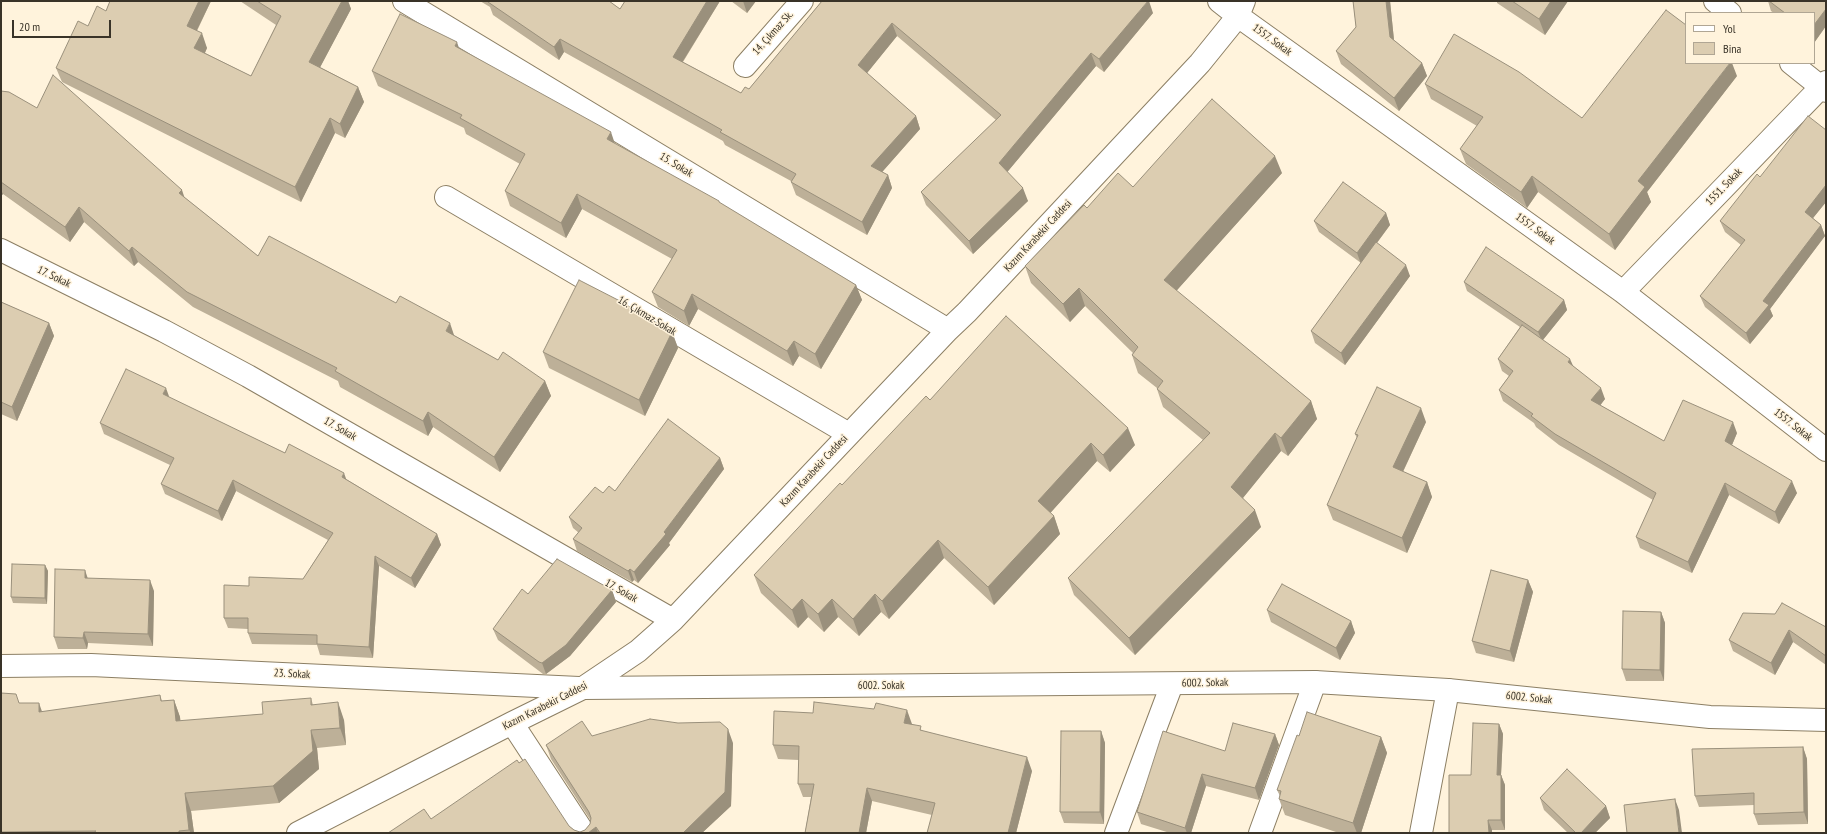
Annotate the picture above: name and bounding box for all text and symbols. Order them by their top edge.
street label: 14. Çıkmaz Sk. [750,8,796,58]
scale bar [14,12,113,38]
legend [1685,12,1815,64]
text: 20 m [19,19,40,34]
street label: 1557. Sokak [1250,21,1294,59]
text: Yol [1723,21,1736,36]
text: Bina [1723,41,1741,56]
street label: 15. Sokak [657,150,695,180]
street label: 1551. Sokak [1703,166,1745,208]
street label: Kazım Karabekir Caddesi [1001,197,1075,275]
street label: 1557. Sokak [1513,210,1557,248]
street label: 17. Sokak [35,263,73,291]
street label: 16. Çıkmaz Sokak [615,293,679,339]
street label: 1557. Sokak [1771,406,1815,444]
street label: 17. Sokak [321,414,359,444]
street label: Kazım Karabekir Caddesi [777,432,851,510]
street label: 17. Sokak [602,576,640,606]
street label: 23. Sokak [273,666,311,682]
street label: 6002. Sokak [1182,676,1228,690]
street label: Kazım Karabekir Caddesi [500,679,590,733]
street label: 6002. Sokak [858,679,904,693]
street label: 6002. Sokak [1505,689,1553,707]

